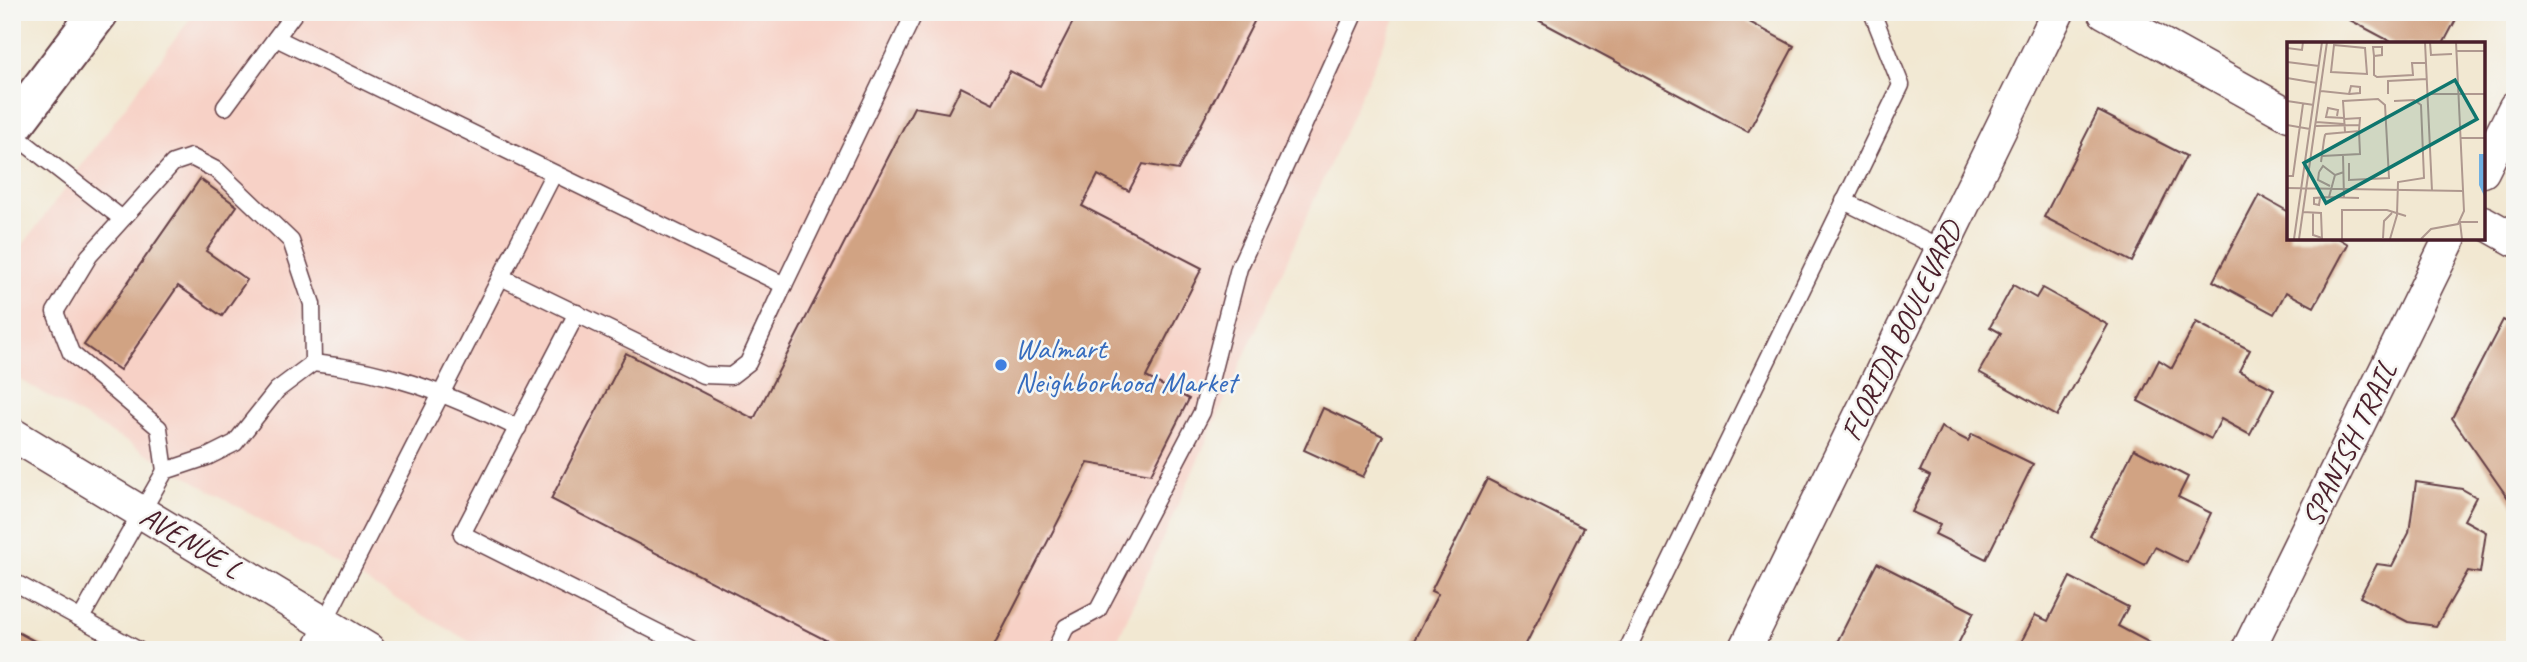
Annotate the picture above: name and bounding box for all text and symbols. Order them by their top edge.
inset map [2287,42,2485,240]
street label: FLORIDA BOULEVARD [1832,213,1972,447]
place label: Walmart Neighborhood Market [1015,329,1241,401]
street label: SPANISH TRAIL [2293,355,2405,533]
marker: Walmart Neighborhood Market [993,357,1009,373]
street label: AVENUE L [133,497,250,588]

